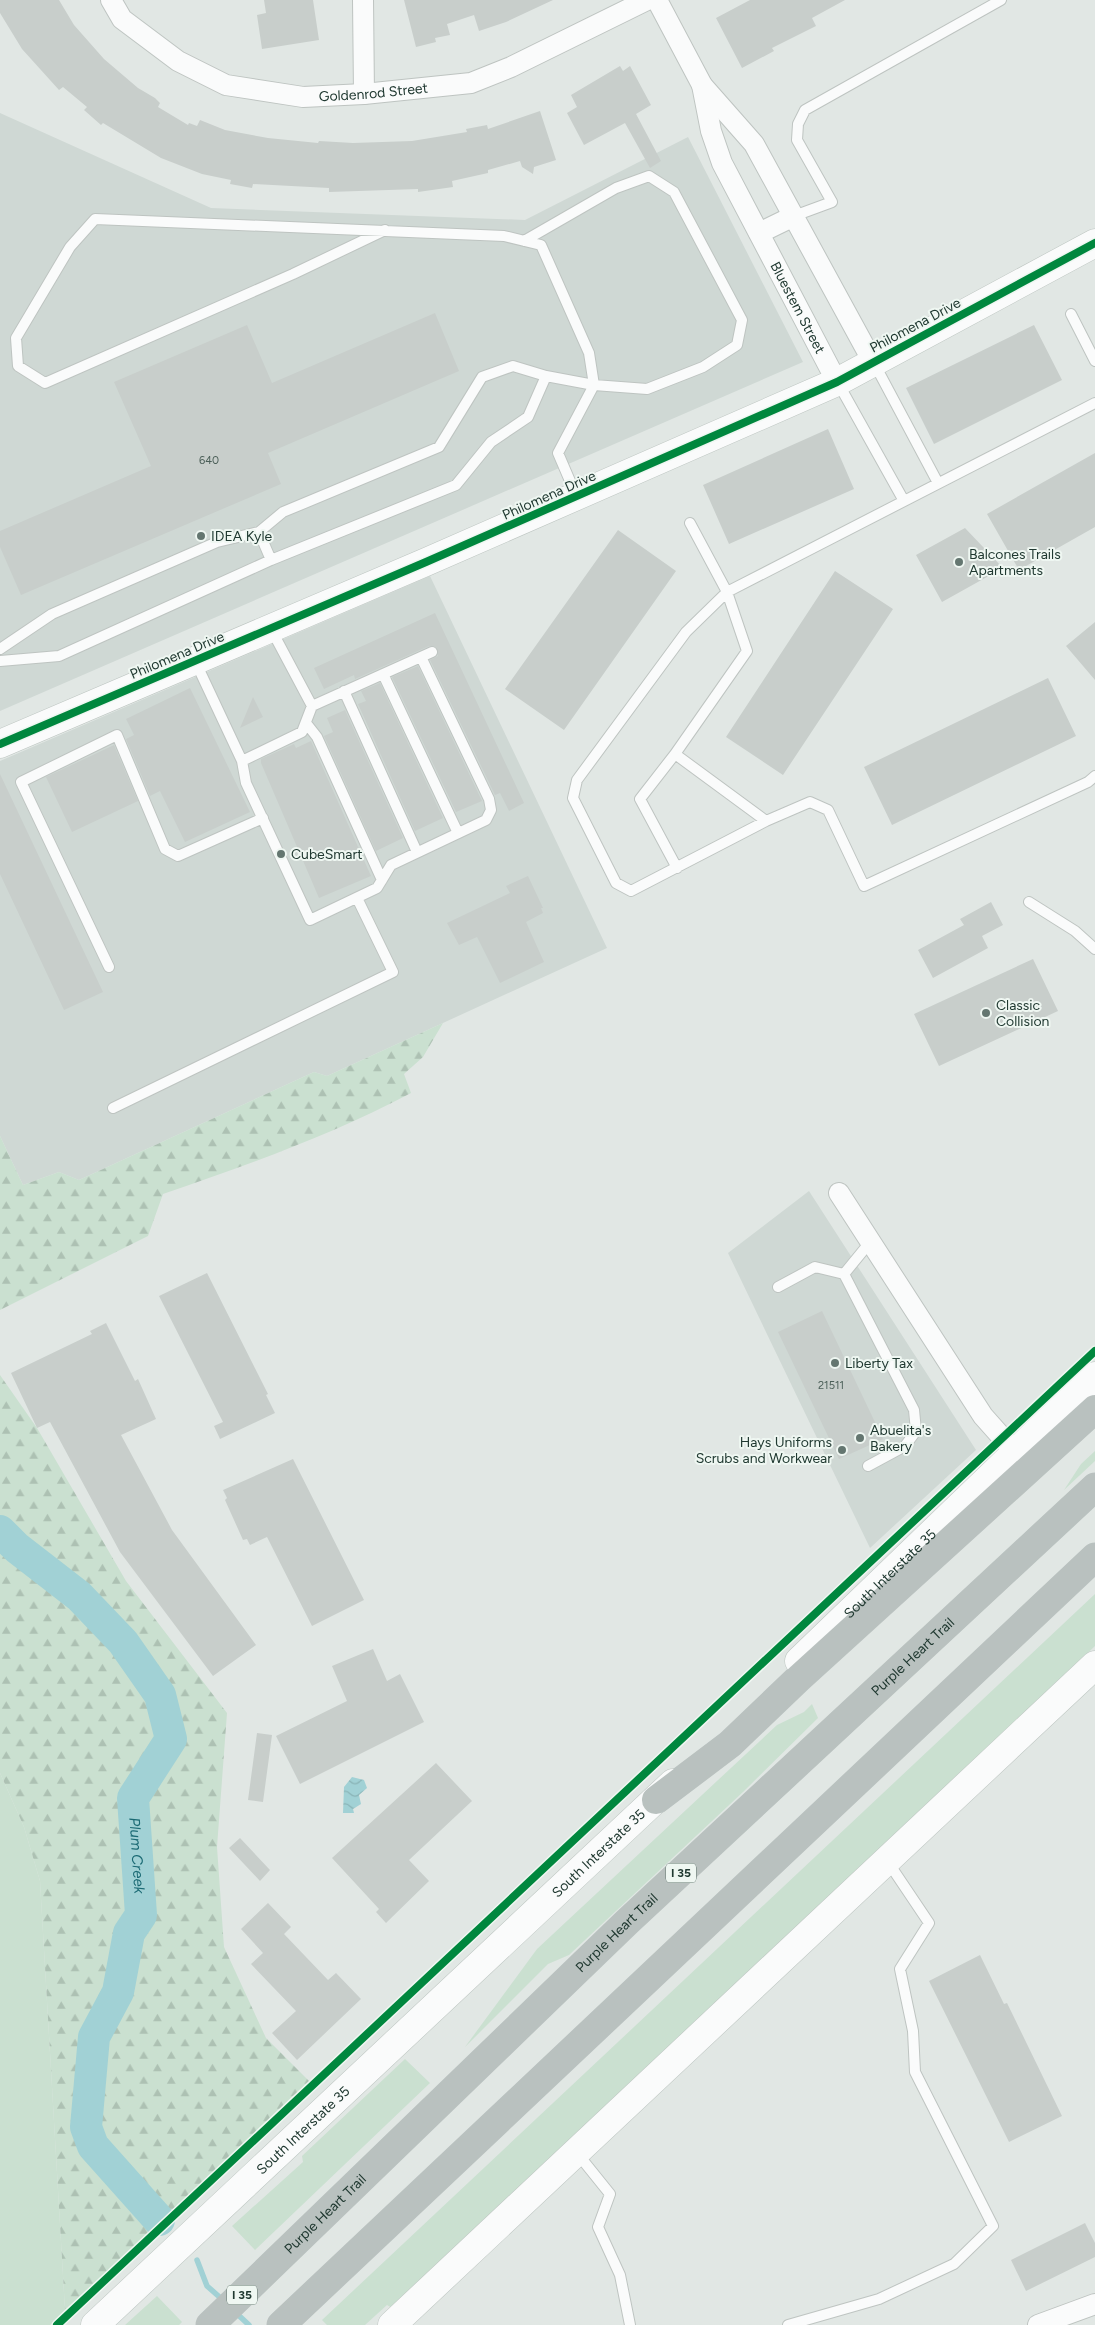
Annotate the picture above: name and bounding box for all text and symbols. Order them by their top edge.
street label: Goldenrod Street [318,79,429,105]
street label: Bluestem Street [766,259,829,357]
street label: Philomena Drive [867,294,964,357]
house number: 640 [199,454,219,467]
street label: Philomena Drive [500,467,599,524]
place label: IDEA Kyle [211,528,273,545]
marker: IDEA Kyle [195,530,207,542]
place label: Balcones Trails Apartments [969,546,1061,579]
marker: Balcones Trails Apartments [953,556,965,568]
street label: Philomena Drive [128,628,227,683]
place label: CubeSmart [291,846,362,863]
marker: CubeSmart [275,848,287,860]
place label: Classic Collision [996,997,1050,1030]
marker: Classic Collision [980,1007,992,1019]
place label: Liberty Tax [845,1355,913,1372]
marker: Liberty Tax [829,1357,841,1369]
house number: 21511 [818,1379,844,1392]
place label: Abuelita's Bakery [870,1422,931,1455]
marker: Abuelita's Bakery [854,1432,866,1444]
place label: Hays Uniforms Scrubs and Workwear [696,1434,832,1467]
marker: Hays Uniforms Scrubs and Workwear [836,1444,848,1456]
street label: South Interstate 35 [840,1526,940,1622]
street label: Purple Heart Trail [868,1614,958,1700]
street label: South Interstate 35 [549,1806,649,1901]
water label: Plum Creek [125,1817,149,1895]
road number: I 35 [666,1864,696,1882]
street label: Purple Heart Trail [572,1890,661,1976]
street label: South Interstate 35 [253,2083,353,2178]
street label: Purple Heart Trail [281,2171,370,2258]
road number: I 35 [227,2286,257,2304]

